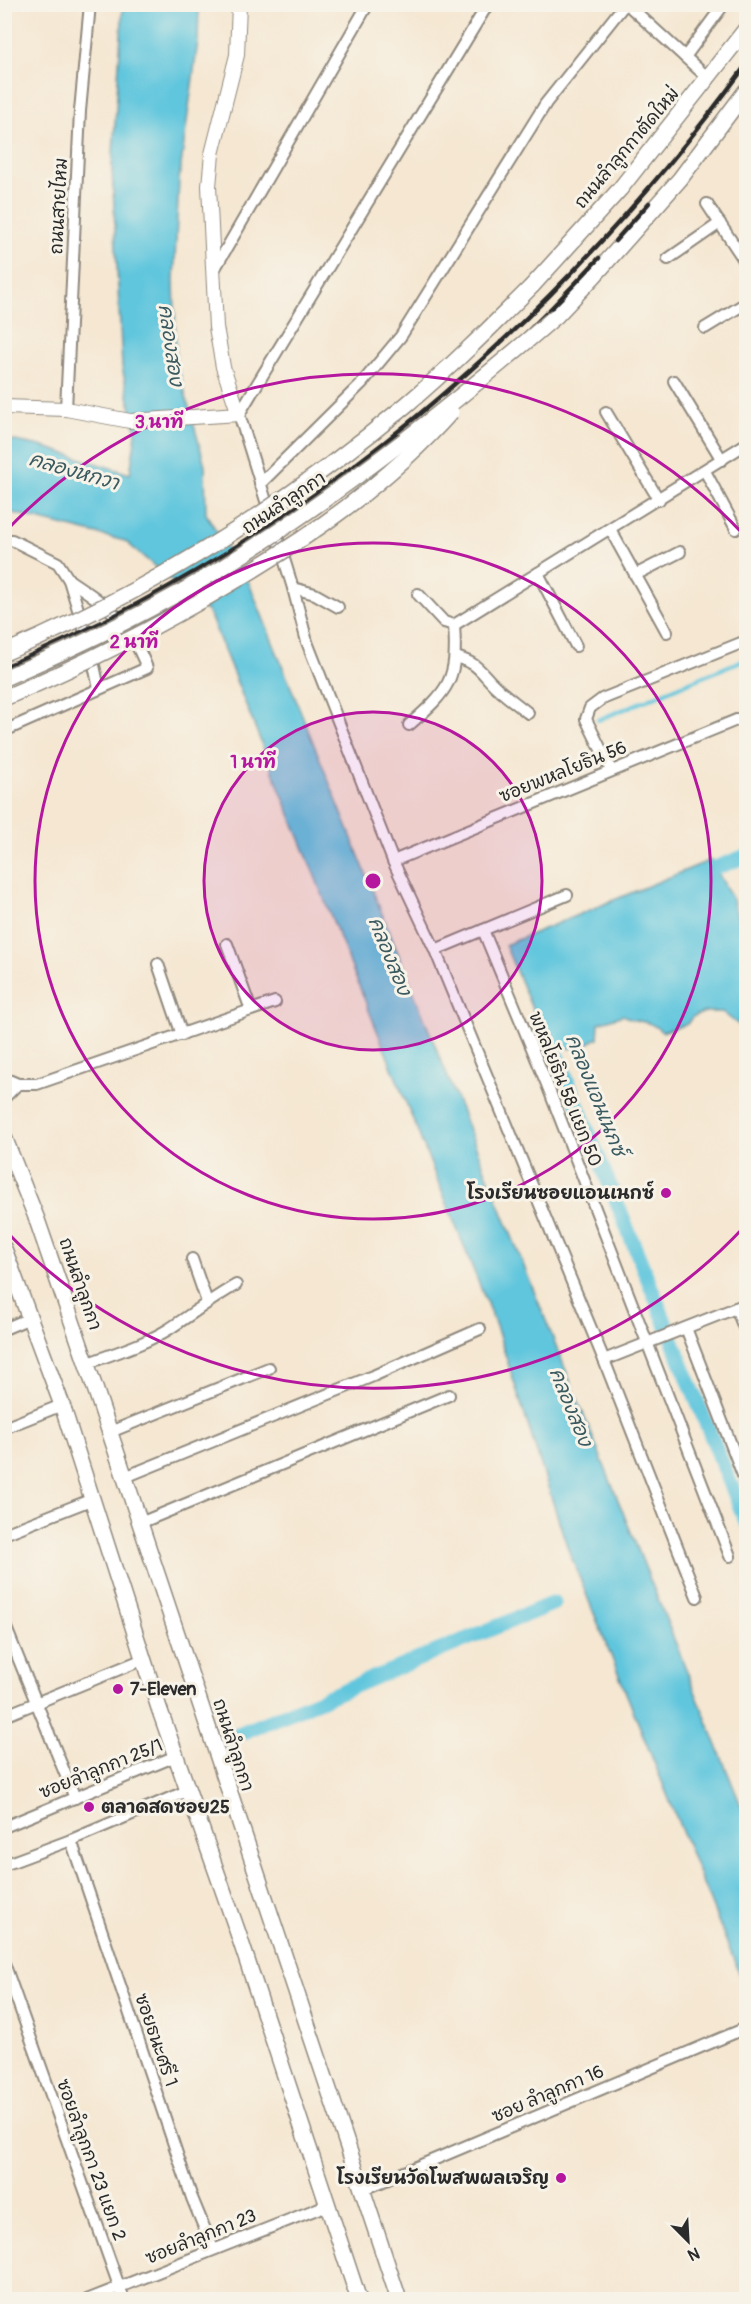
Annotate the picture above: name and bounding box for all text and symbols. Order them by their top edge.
street label: ถนนลำลูกกาตัดใหม่ [568,81,686,215]
street label: ถนนสายไหม [43,157,73,255]
water label: คลองสอง [153,303,189,389]
text: 3 นาที [135,410,184,434]
water label: คลองหกวา [26,446,123,496]
street label: ถนนลำลูกกา [237,466,331,541]
text: 2 นาที [110,630,159,654]
street label: ซอยพหลโยธิน 56 [495,734,630,808]
text: 1 นาที [230,750,276,774]
centre of rings [363,871,383,891]
water label: คลองสอง [363,913,418,1000]
street label: พหลโยธิน 58 แยก 50 [523,1007,608,1170]
water label: คลองแอนเนกซ์ [560,1030,634,1164]
place label: โรงเรียนซอยแอนเนกซ์ [466,1180,654,1205]
marker: โรงเรียนซอยแอนเนกซ์ [659,1186,673,1200]
street label: ถนนลำลูกกา [52,1234,107,1334]
water label: คลองสอง [544,1364,599,1451]
place label: 7-Eleven [130,1678,197,1701]
marker: 7-Eleven [111,1682,125,1696]
street label: ถนนลำลูกกา [205,1695,260,1795]
street label: ซอยลำลูกกา 25/1 [35,1733,167,1806]
place label: ตลาดสดซอย25 [101,1796,230,1819]
marker: ตลาดสดซอย25 [82,1800,96,1814]
street label: ซอยธนะศรี 1 [129,1990,184,2090]
street label: ซอย ลำลูกกา 16 [488,2059,608,2130]
street label: ซอยลำลูกกา 23 แยก 2 [49,2076,132,2245]
place label: โรงเรียนวัดโพสพผลเจริญ [336,2166,549,2190]
marker: โรงเรียนวัดโพสพผลเจริญ [554,2171,568,2185]
street label: ซอยลำลูกกา 23 [142,2203,261,2272]
north arrow [658,2211,718,2271]
text: N [685,2242,703,2265]

